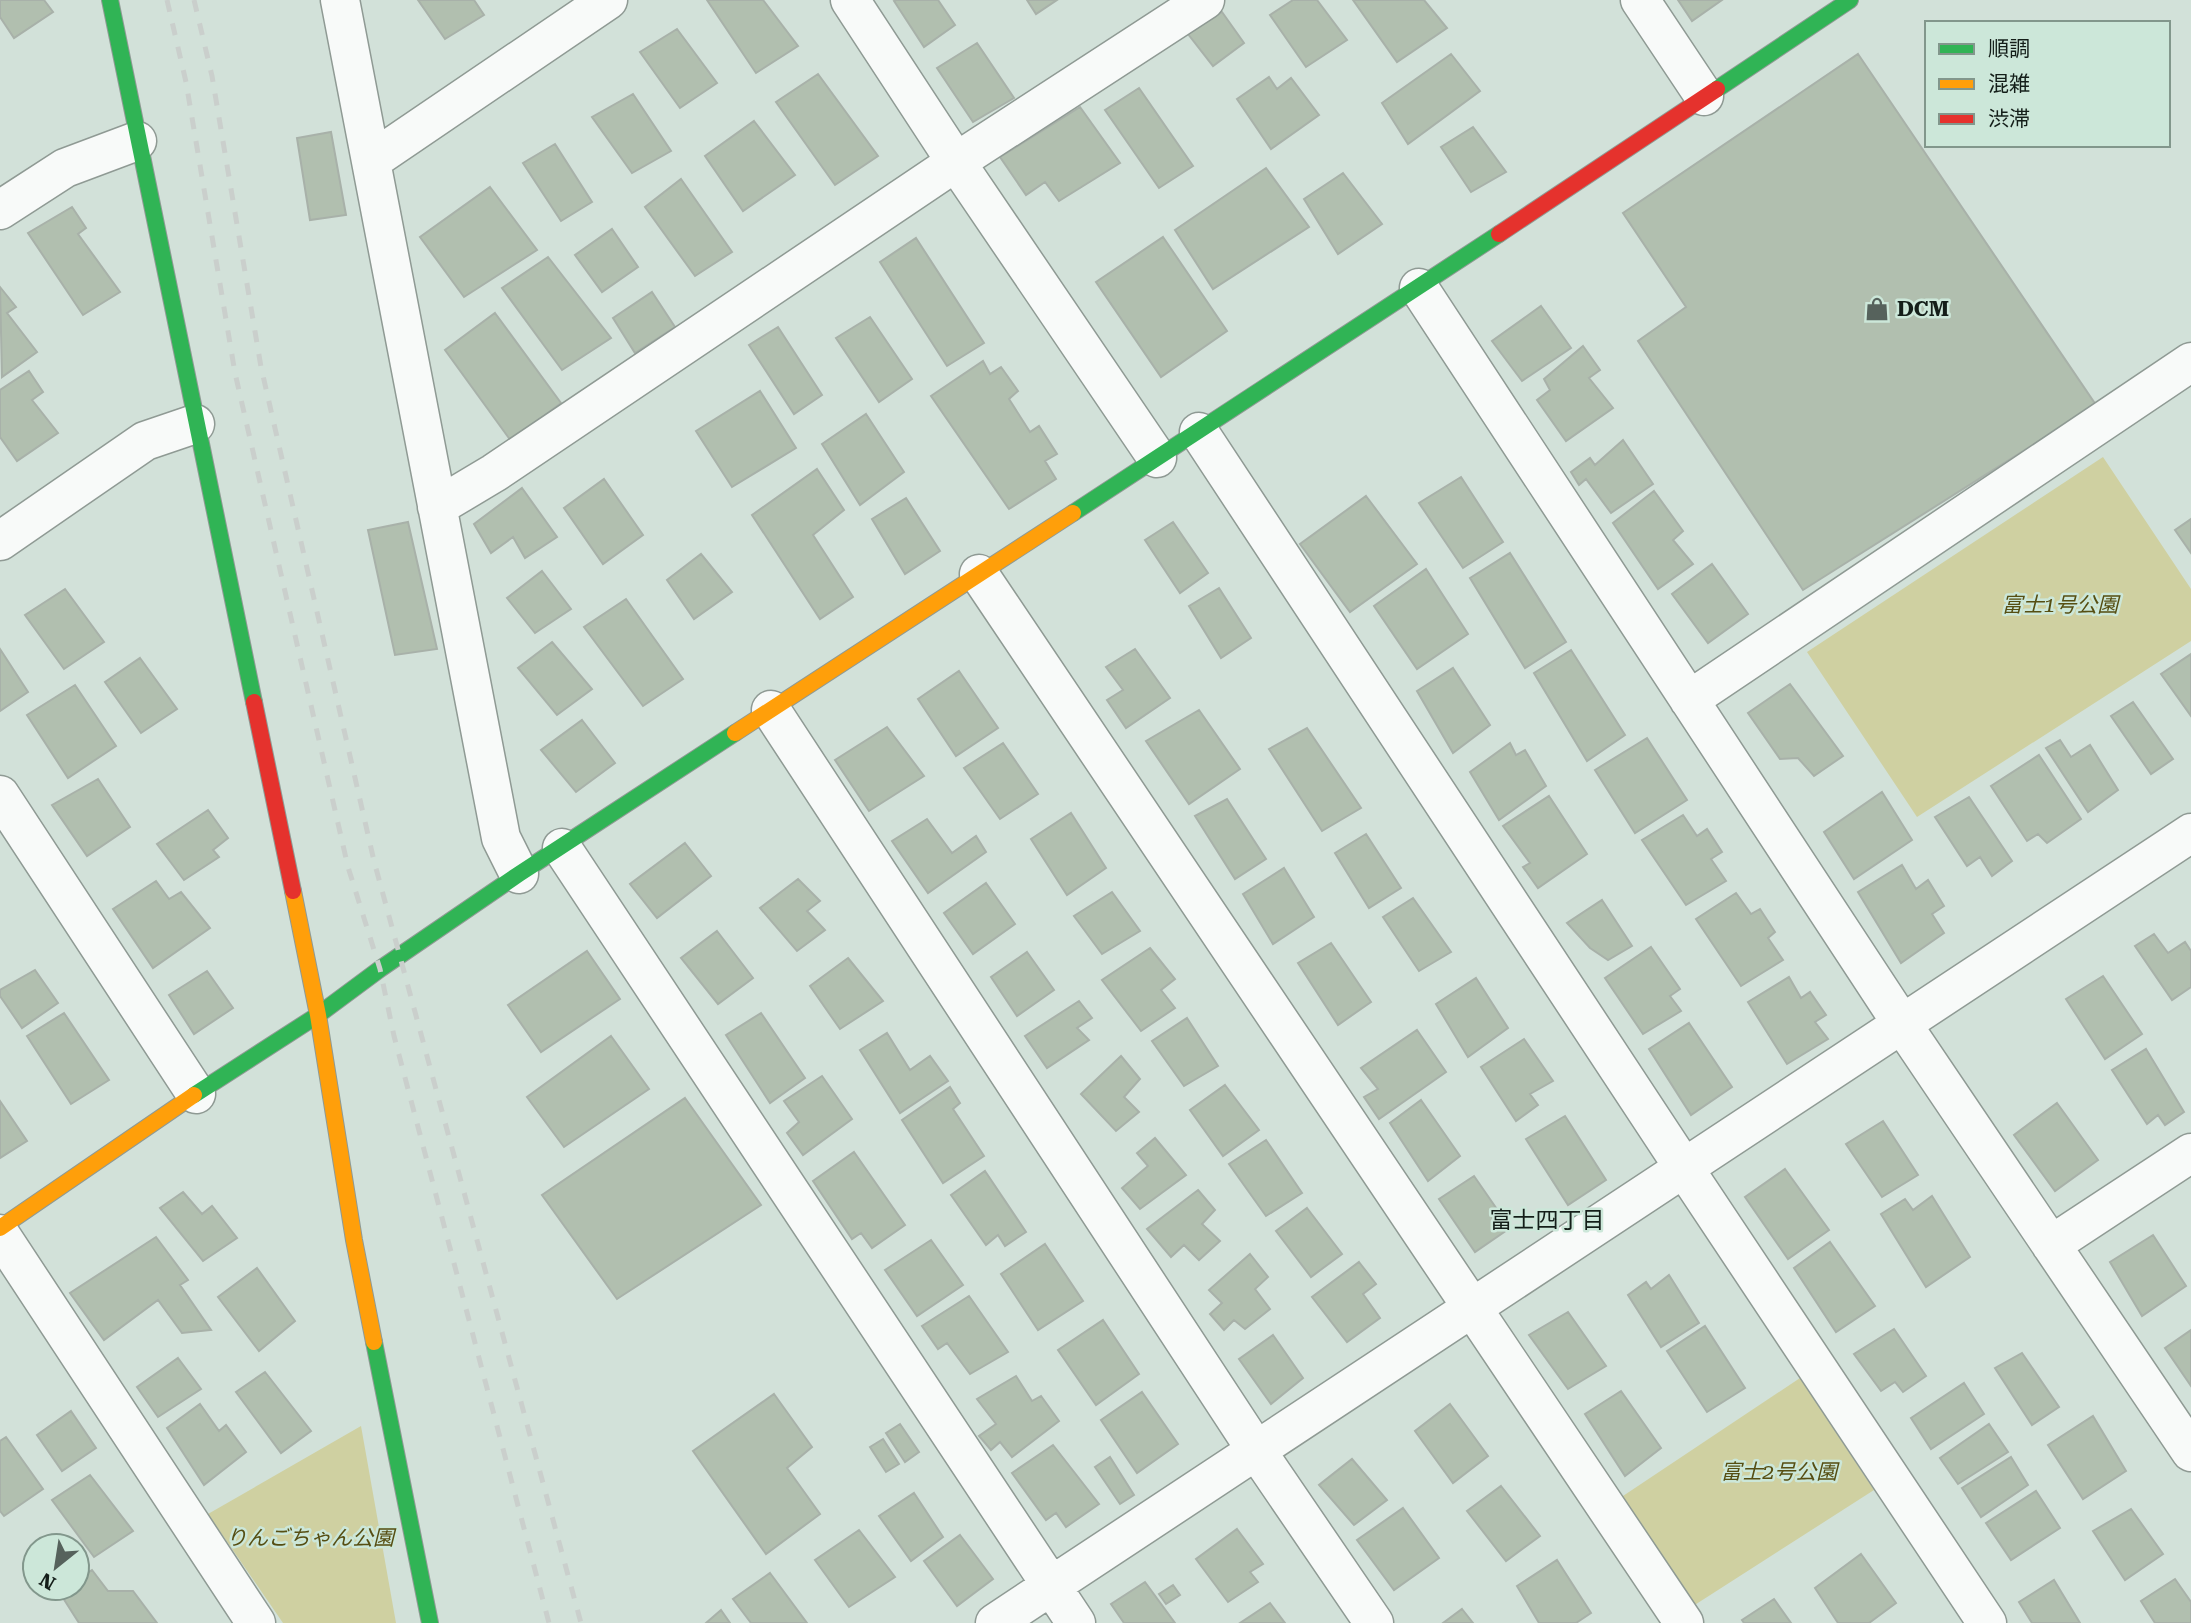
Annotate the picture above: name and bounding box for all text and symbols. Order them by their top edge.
legend [1925,21,2170,147]
text: 順調 [1988,37,2030,61]
text: 混雑 [1988,72,2030,96]
text: 渋滞 [1988,107,2030,131]
shop icon: DCM [1863,295,1891,323]
place label: DCM [1897,297,1949,321]
park label: 富士1号公園 [2002,593,2121,617]
district label: 富士四丁目 [1490,1207,1605,1234]
park label: 富士2号公園 [1721,1460,1840,1484]
park label: りんごちゃん公園 [226,1526,397,1550]
north arrow [21,1532,91,1602]
text: N [35,1567,60,1595]

